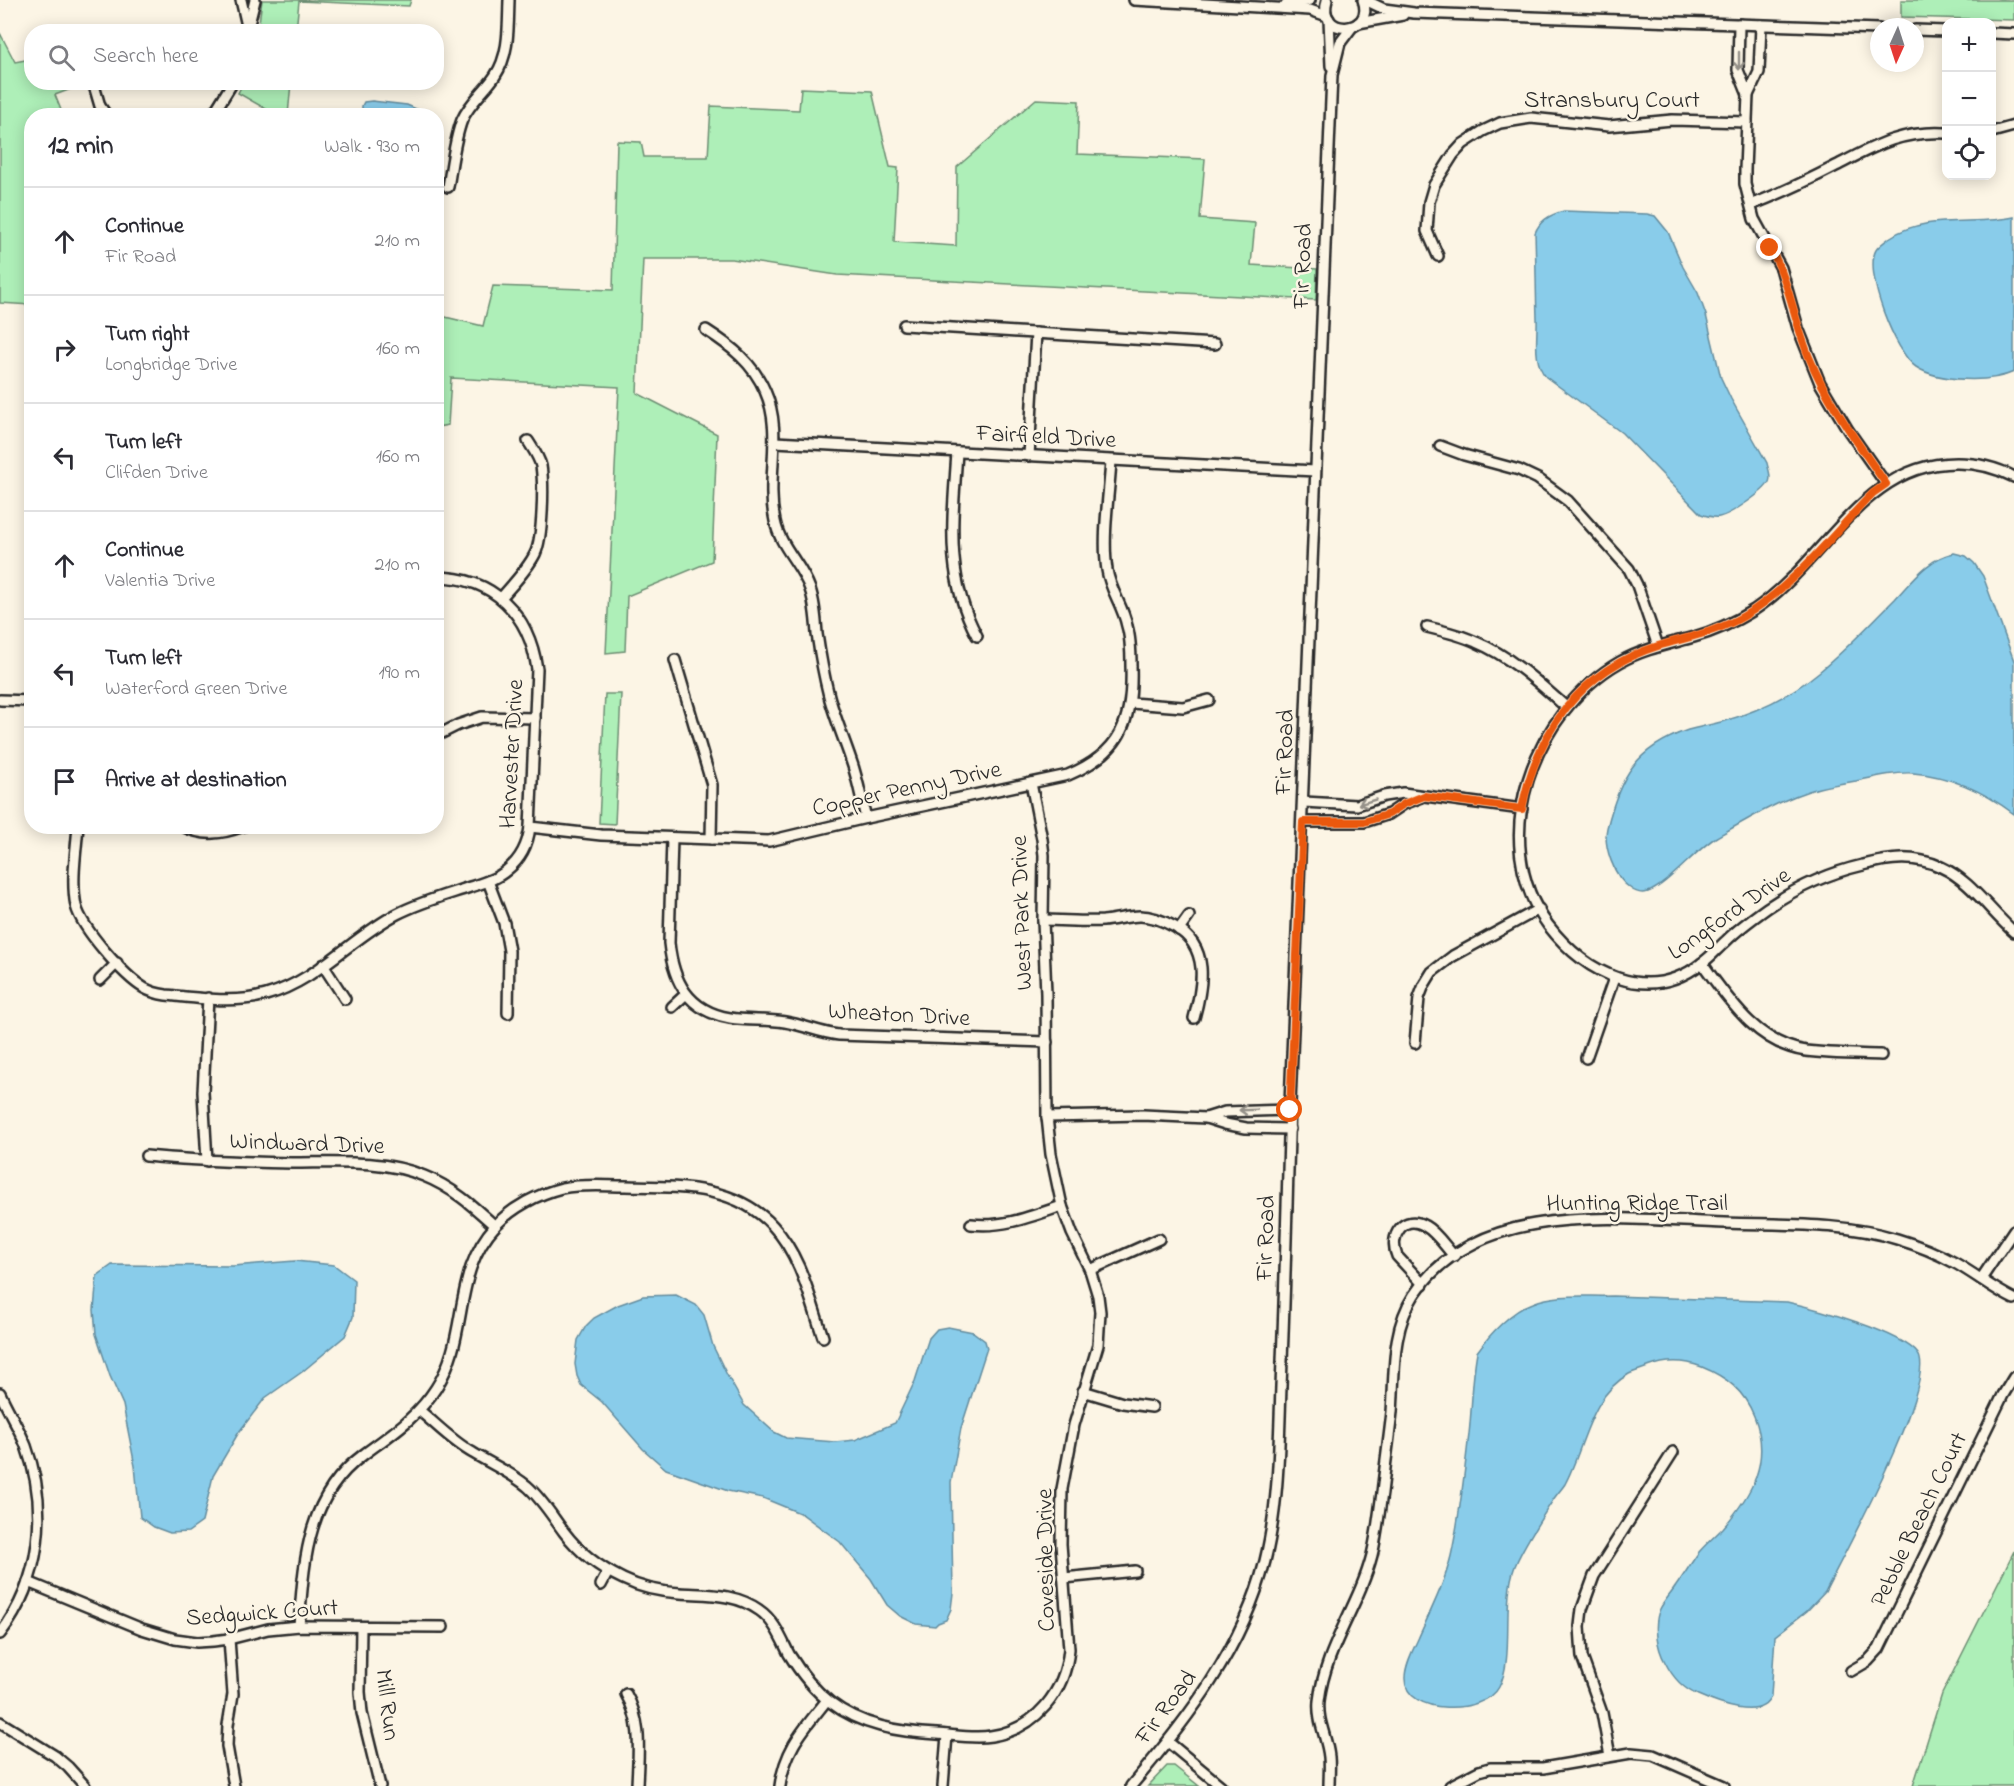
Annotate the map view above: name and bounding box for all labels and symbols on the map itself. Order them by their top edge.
north arrow [1870,18,1924,72]
one-way arrow [1733,50,1745,70]
street label: Stransbury Court [1524,84,1700,120]
street label: Fir Road [1285,222,1323,310]
route end [1756,234,1782,260]
street label: Fairfield Drive [974,417,1117,459]
street label: Harvester Drive [492,678,534,830]
street label: Fir Road [1267,708,1305,796]
street label: Copper Penny Drive [809,753,1005,828]
one-way arrow [1358,797,1377,808]
street label: West Park Drive [1003,835,1043,991]
street label: Longford Drive [1661,859,1799,970]
street label: Wheaton Drive [827,995,971,1037]
route start [1276,1096,1302,1122]
one-way arrow [1238,1105,1258,1116]
street label: Windward Drive [229,1125,385,1165]
street label: Hunting Ridge Trail [1546,1187,1728,1222]
street label: Fir Road [1248,1194,1286,1282]
street label: Pebble Beach Court [1862,1427,1978,1613]
street label: Coveside Drive [1028,1488,1066,1632]
street label: Sedgwick Court [185,1591,339,1637]
street label: Fir Road [1127,1663,1207,1753]
street label: Mill Run [364,1667,408,1743]

